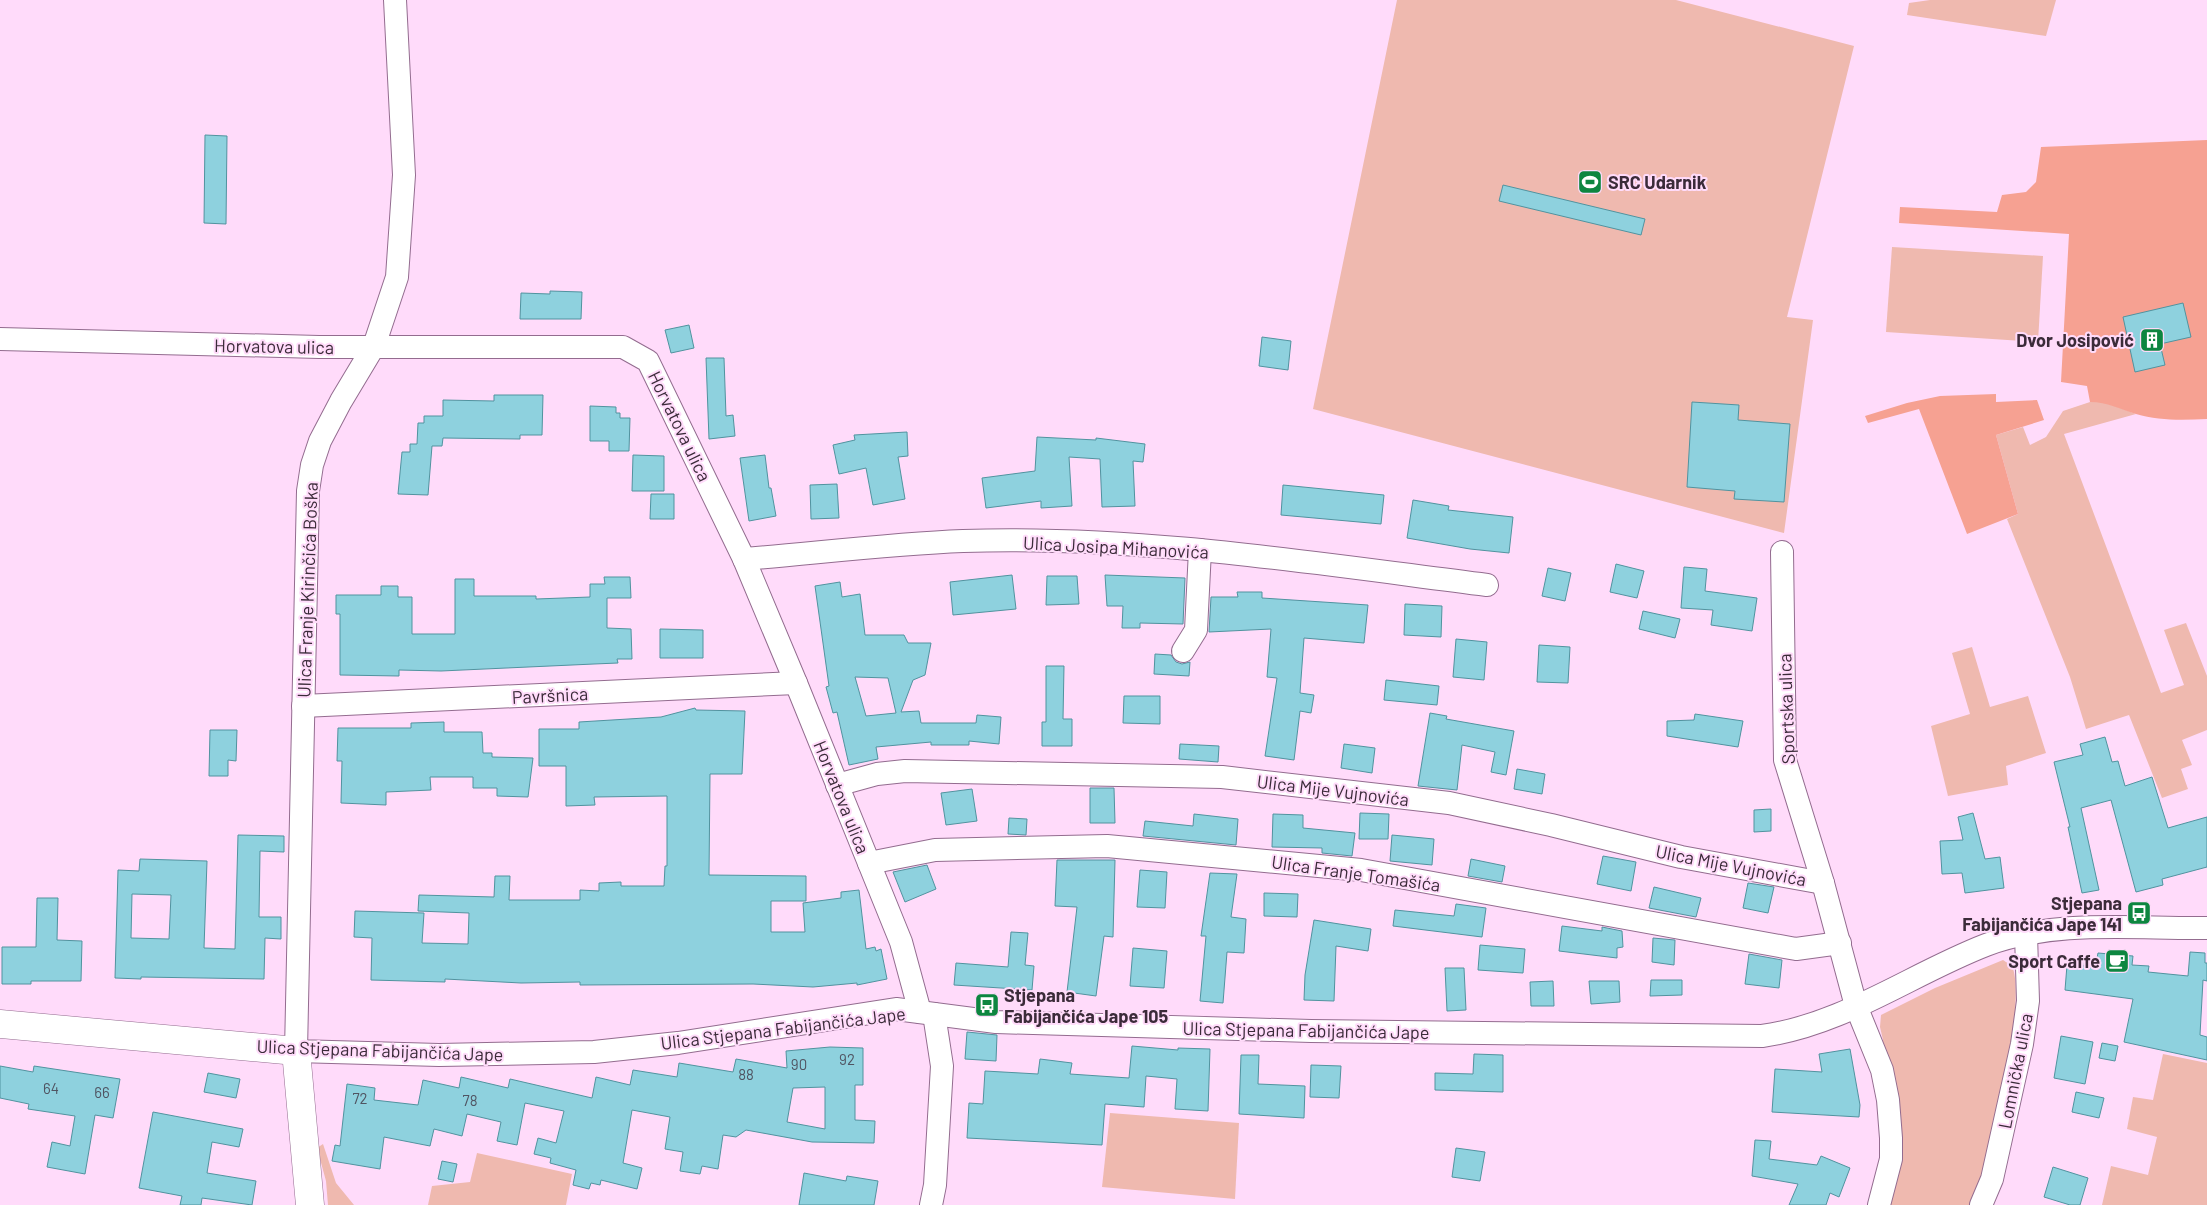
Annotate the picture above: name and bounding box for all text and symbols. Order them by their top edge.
sports icon: SRC Udarnik [1577,169,1603,195]
place label: SRC Udarnik [1608,171,1707,193]
building icon: Dvor Josipović [2139,327,2165,353]
place label: Dvor Josipović [2016,329,2134,351]
street label: Horvatova ulica [214,334,334,358]
street label: Horvatova ulica [644,367,716,485]
street label: Ulica Franje Kirinčića Boška [292,482,322,698]
street label: Ulica Josipa Mihanovića [1023,531,1209,563]
street label: Sportska ulica [1773,653,1799,765]
street label: Pavršnica [511,682,589,708]
street label: Horvatova ulica [809,737,875,857]
street label: Ulica Mije Vujnovića [1256,770,1410,810]
street label: Ulica Mije Vujnovića [1654,840,1808,890]
street label: Ulica Franje Tomašića [1270,850,1442,896]
place label: Stjepana Fabijančića Jape 141 [1962,892,2122,935]
bus stop icon: Stjepana Fabijančića Jape 141 [2126,900,2152,926]
cafe icon: Sport Caffe [2104,948,2130,974]
place label: Sport Caffe [2008,950,2100,972]
place label: Stjepana Fabijančića Jape 105 [1004,984,1169,1027]
bus stop icon: Stjepana Fabijančića Jape 105 [974,992,1000,1018]
street label: Ulica Stjepana Fabijančića Jape [659,1002,907,1054]
street label: Lomnička ulica [1993,1011,2037,1131]
street label: Ulica Stjepana Fabijančića Jape [1182,1017,1430,1043]
street label: Ulica Stjepana Fabijančića Jape [256,1035,504,1065]
house number: 92 [839,1050,855,1068]
house number: 90 [791,1055,807,1073]
house number: 88 [738,1065,754,1083]
house number: 64 [43,1079,59,1097]
house number: 66 [94,1083,110,1101]
house number: 72 [352,1089,368,1107]
house number: 78 [463,1091,477,1109]

